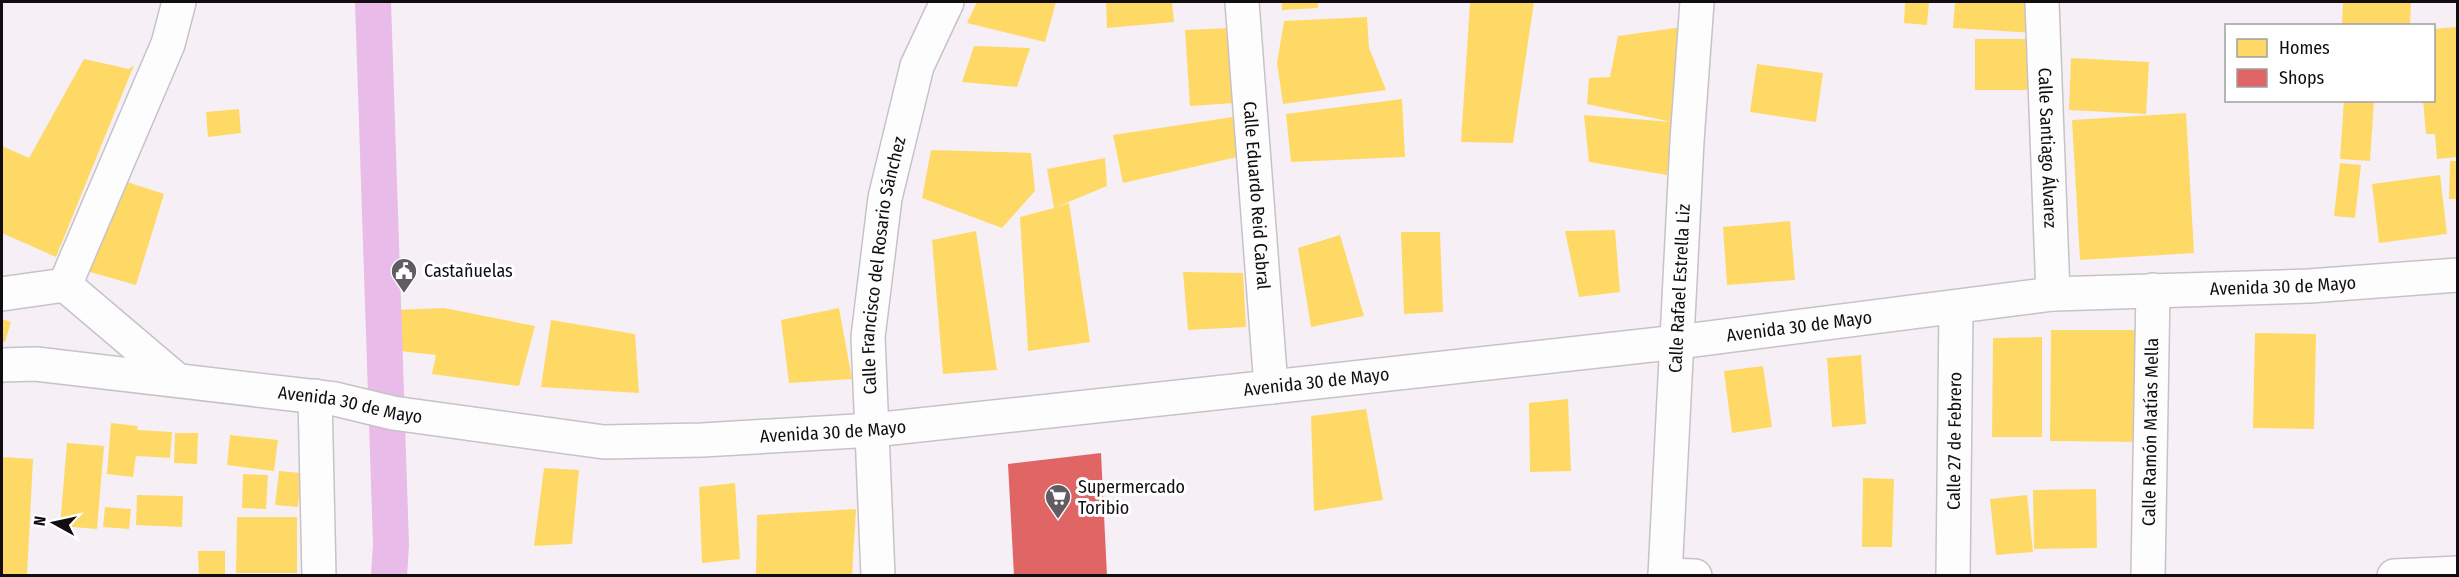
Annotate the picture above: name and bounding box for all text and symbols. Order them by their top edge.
legend [2225,24,2435,102]
text: Homes [2279,37,2330,59]
street label: Calle Santiago Álvarez [2033,67,2062,229]
text: Shops [2279,67,2324,89]
street label: Calle Eduardo Reid Cabral [1239,101,1275,291]
street label: Calle Francisco del Rosario Sánchez [857,134,911,395]
street label: Calle Rafael Estrella Liz [1664,203,1695,373]
public building icon: Castañuelas [389,256,419,294]
place label: Castañuelas [424,260,513,282]
street label: Avenida 30 de Mayo [2209,272,2357,300]
street label: Avenida 30 de Mayo [1725,306,1873,347]
street label: Calle Ramón Matías Mella [2138,337,2163,526]
street label: Avenida 30 de Mayo [1242,363,1390,401]
street label: Calle 27 de Febrero [1943,372,1966,510]
street label: Avenida 30 de Mayo [277,381,424,428]
street label: Avenida 30 de Mayo [759,415,907,448]
place label: Supermercado Toribio [1078,476,1185,519]
supermarket icon: Supermercado Toribio [1043,482,1073,520]
north arrow [24,493,84,553]
text: N [30,515,50,527]

